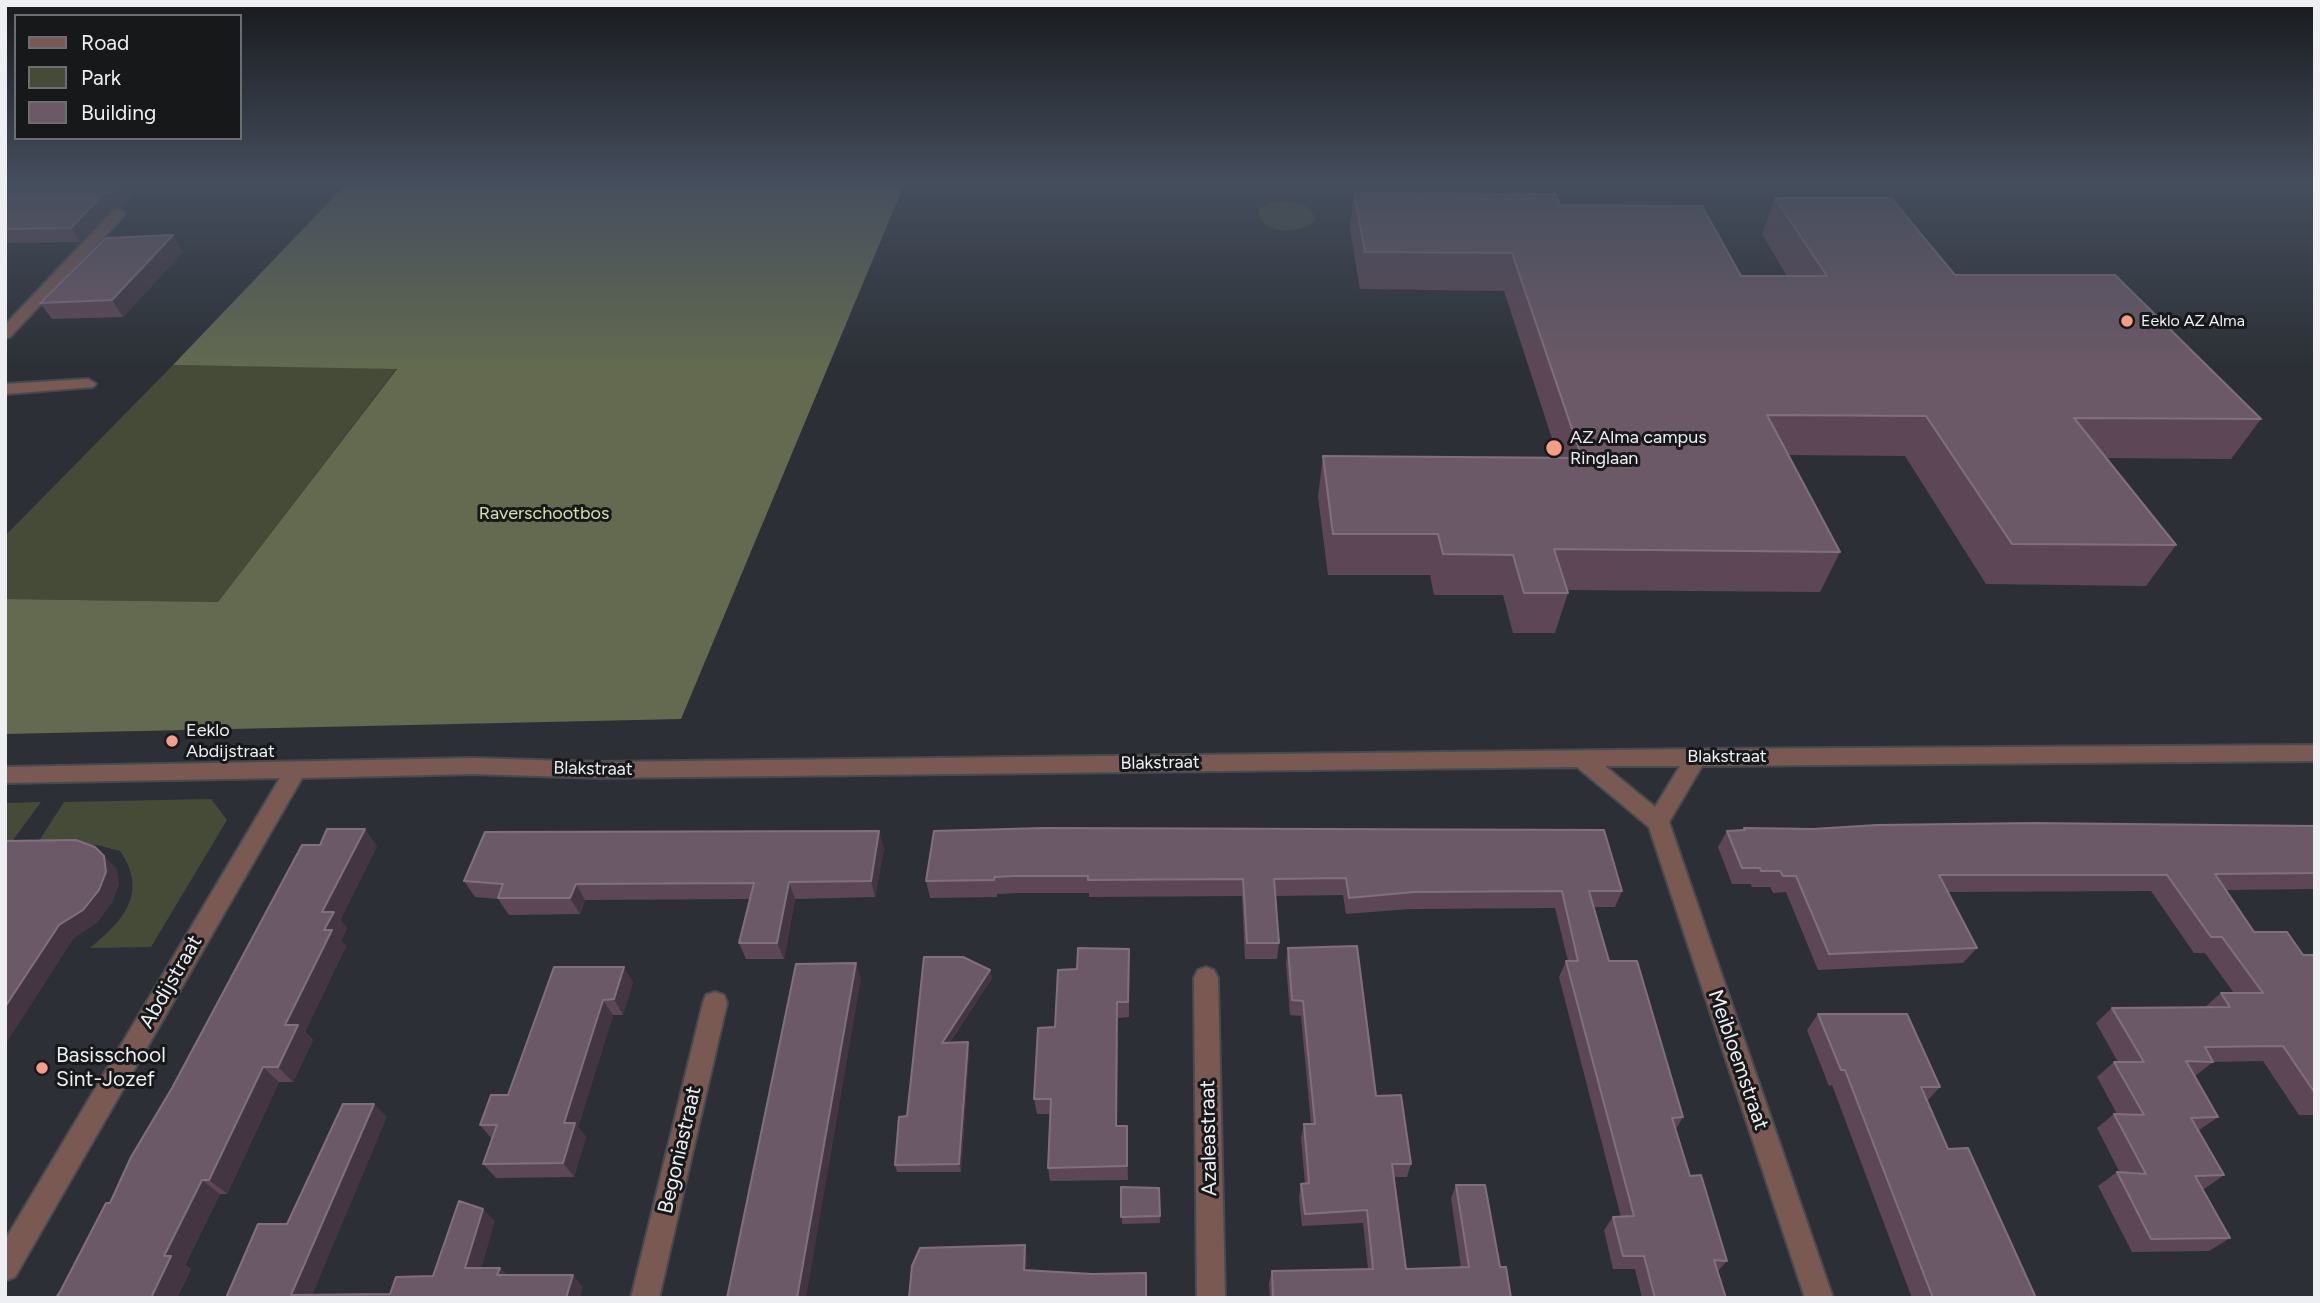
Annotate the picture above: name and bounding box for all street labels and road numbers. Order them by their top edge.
street label: Blakstraat [1687,746,1767,768]
street label: Blakstraat [1120,752,1200,774]
street label: Blakstraat [553,758,633,780]
street label: Abdijstraat [134,931,208,1033]
street label: Meibloemstraat [1702,987,1774,1133]
street label: Azaleastraat [1195,1080,1223,1196]
street label: Begoniastraat [653,1084,707,1216]

